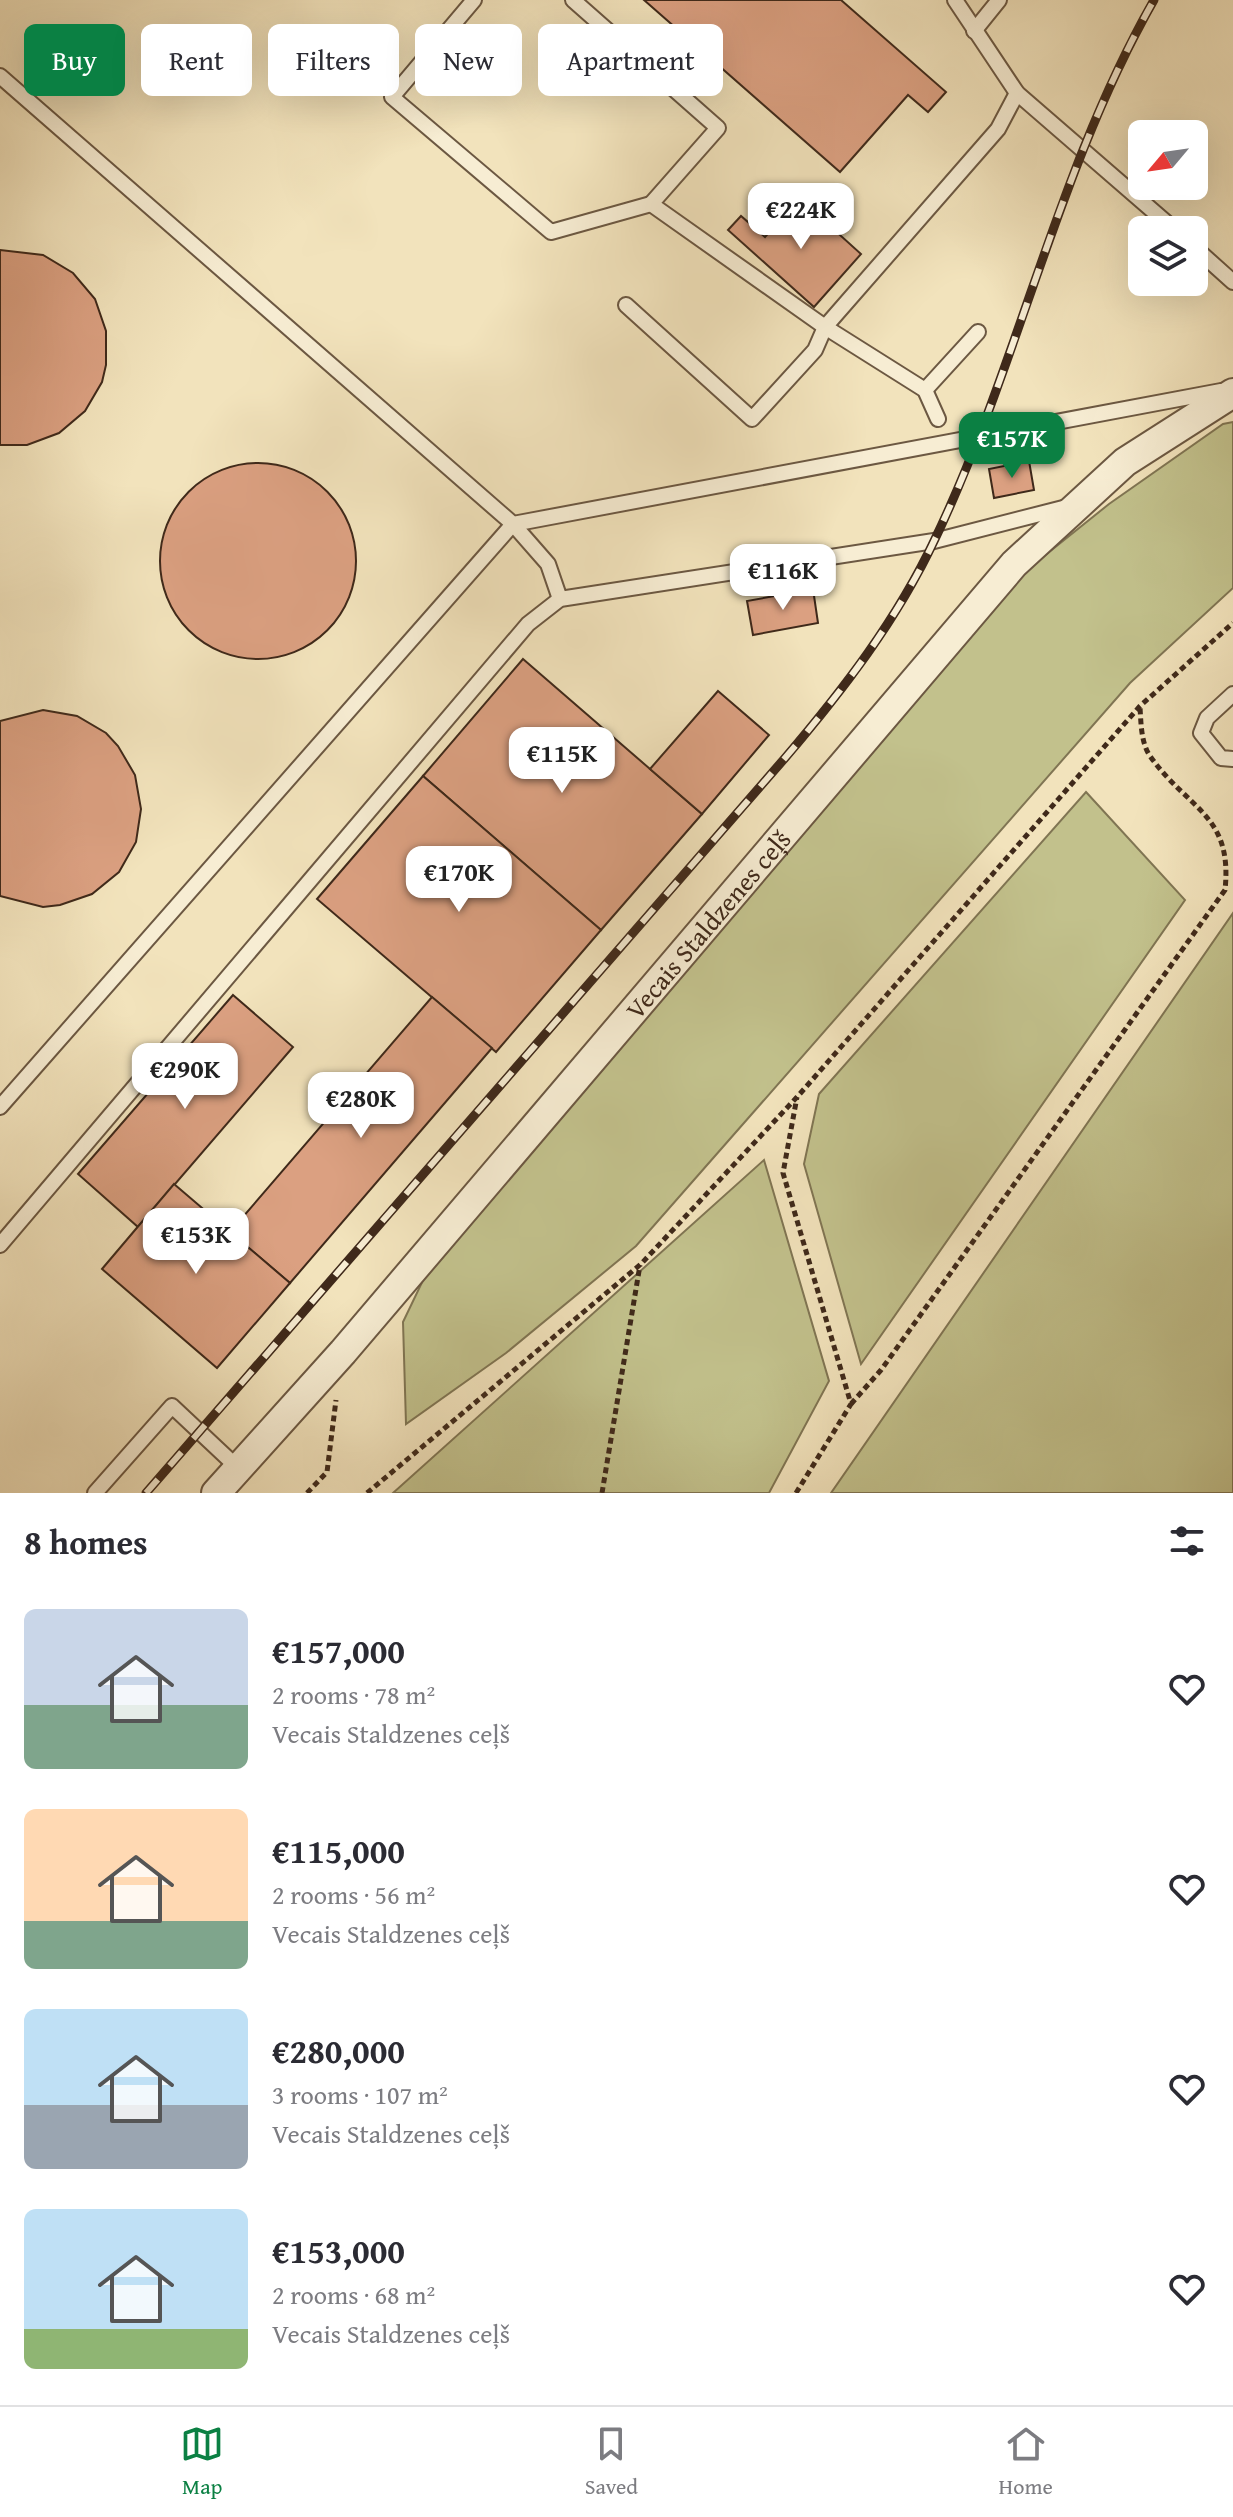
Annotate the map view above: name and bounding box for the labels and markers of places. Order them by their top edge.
pin: €224K [745,183,857,251]
pin: €157K [956,412,1068,480]
pin: €116K [727,544,839,612]
pin: €115K [506,727,618,795]
pin: €170K [403,846,515,914]
pin: €290K [129,1043,241,1111]
pin: €280K [305,1072,417,1140]
pin: €153K [140,1208,252,1276]

